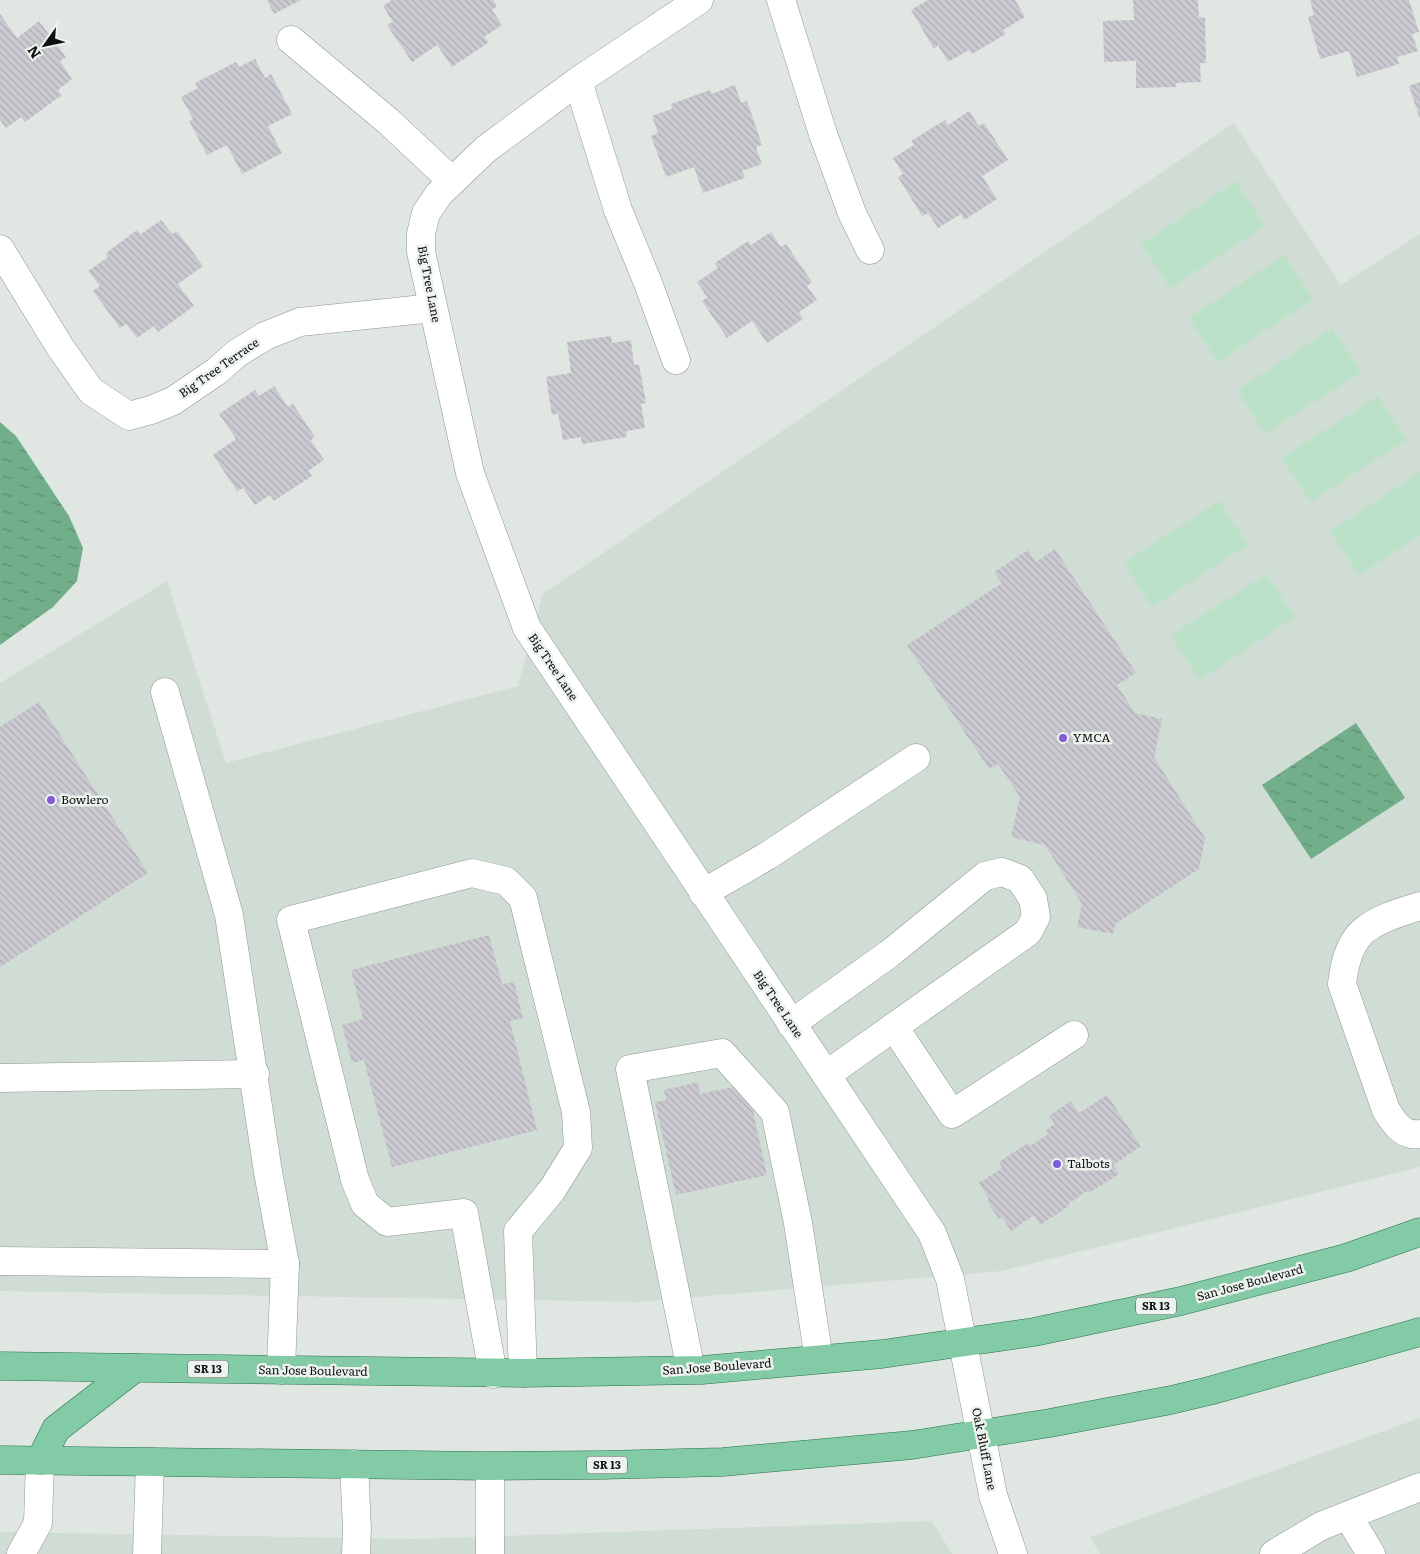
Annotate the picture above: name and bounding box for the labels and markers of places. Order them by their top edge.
place label: YMCA [1073,728,1111,746]
marker: YMCA [1057,732,1069,744]
place label: Bowlero [61,790,109,808]
marker: Bowlero [45,794,57,806]
place label: Talbots [1067,1154,1110,1172]
marker: Talbots [1051,1158,1063,1170]

